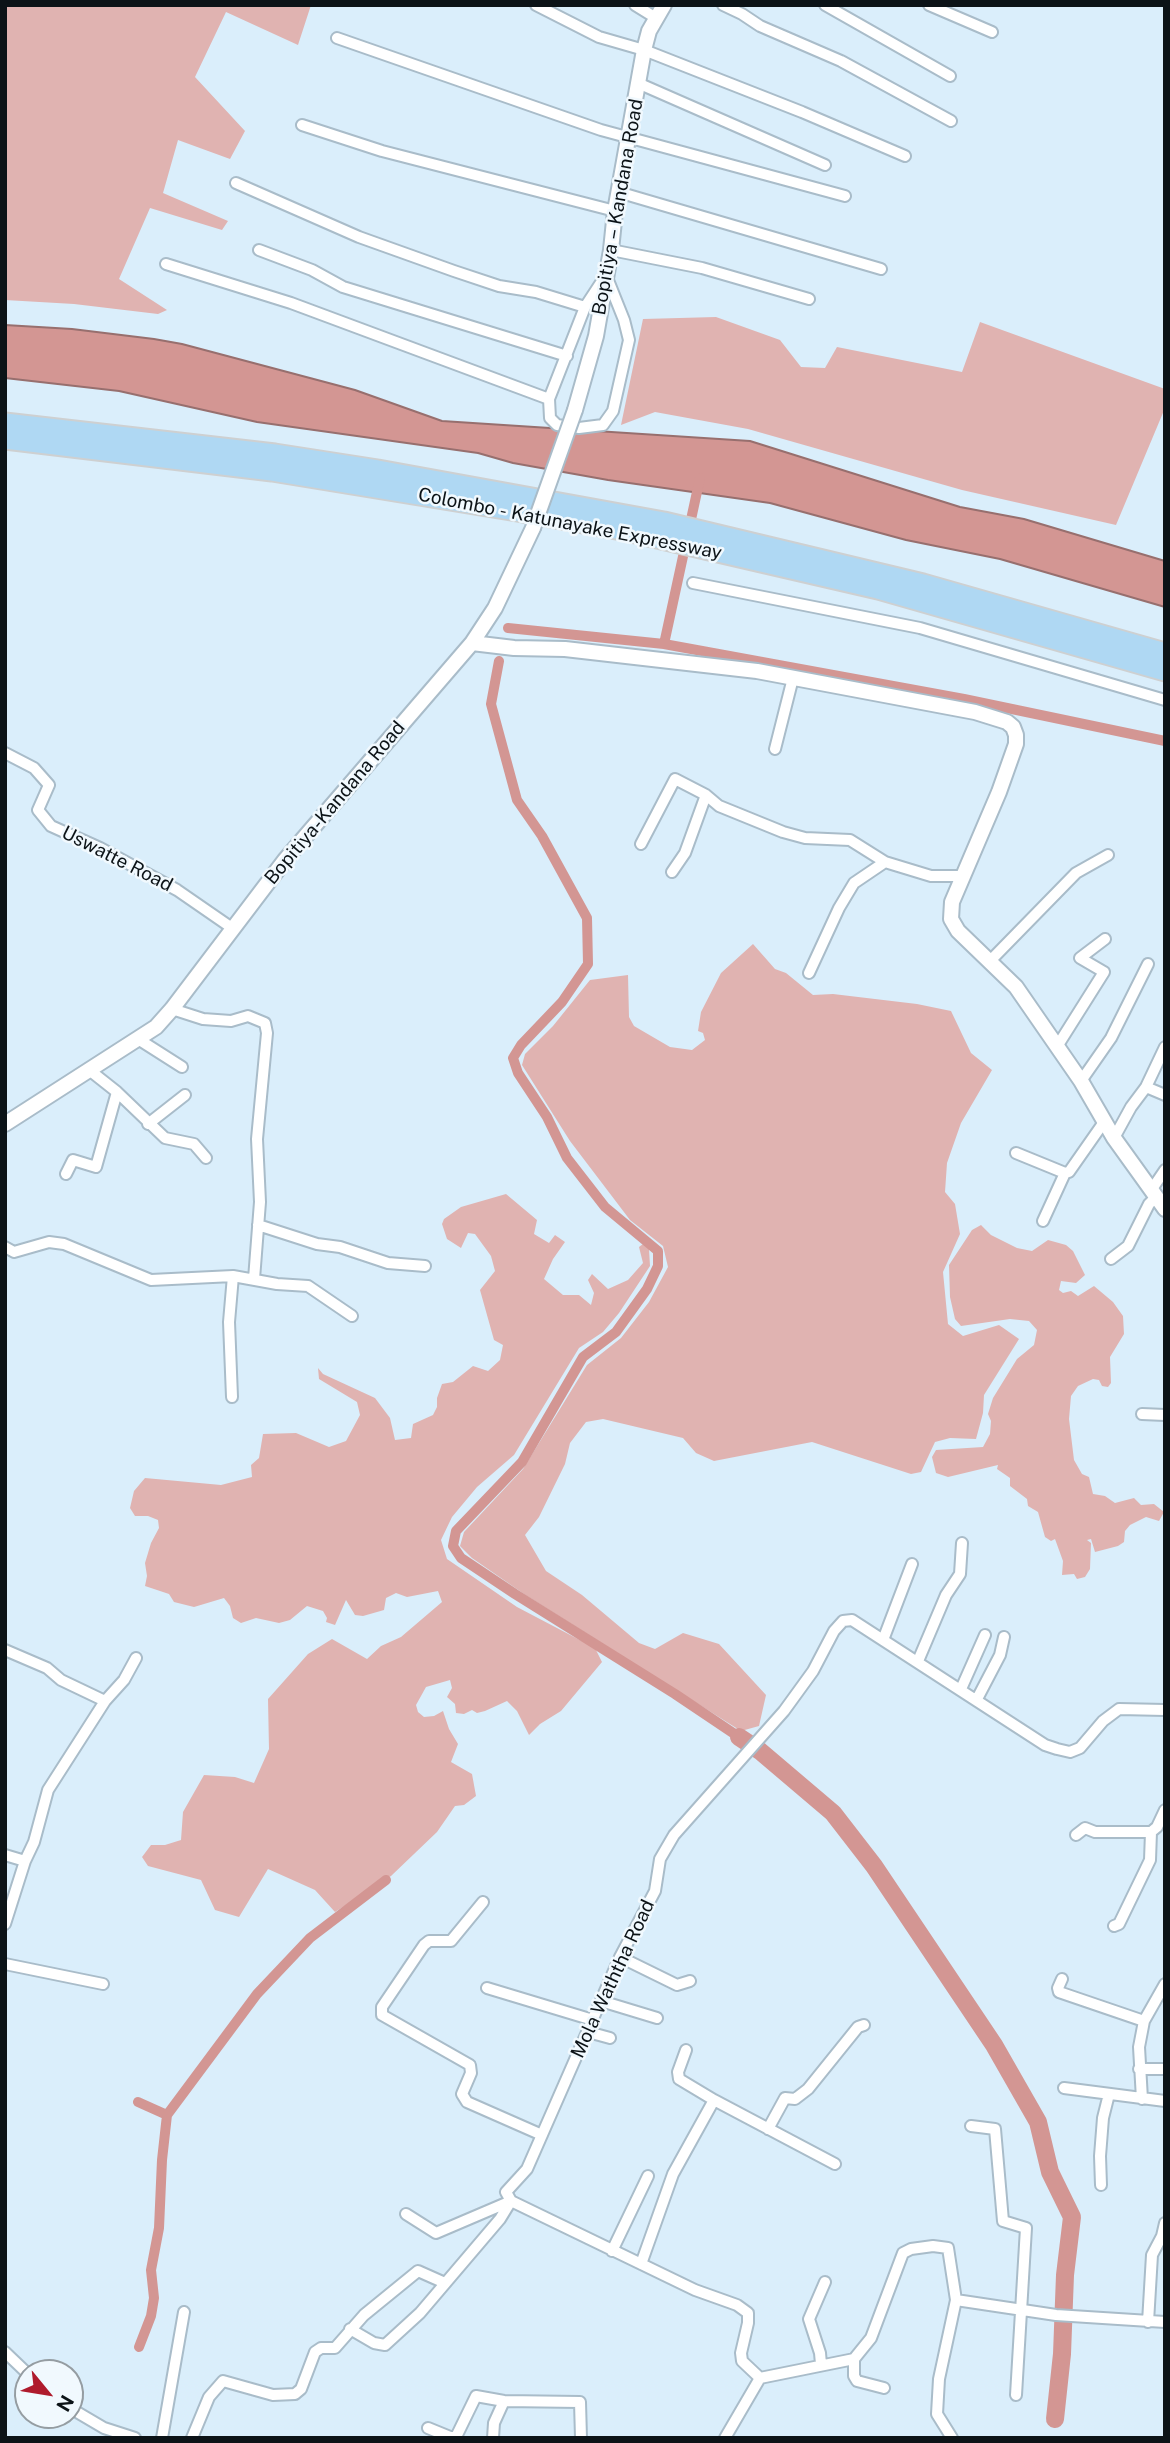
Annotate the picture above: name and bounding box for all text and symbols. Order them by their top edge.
street label: Bopitiya – Kandana Road [588,97,648,317]
street label: Colombo - Katunayake Expressway [416,483,724,565]
street label: Bopitiya-Kandana Road [260,717,410,889]
street label: Uswatte Road [58,821,176,897]
street label: Mola Waththa Road [566,1896,660,2062]
north arrow [14,2359,84,2429]
text: N [52,2392,79,2415]

